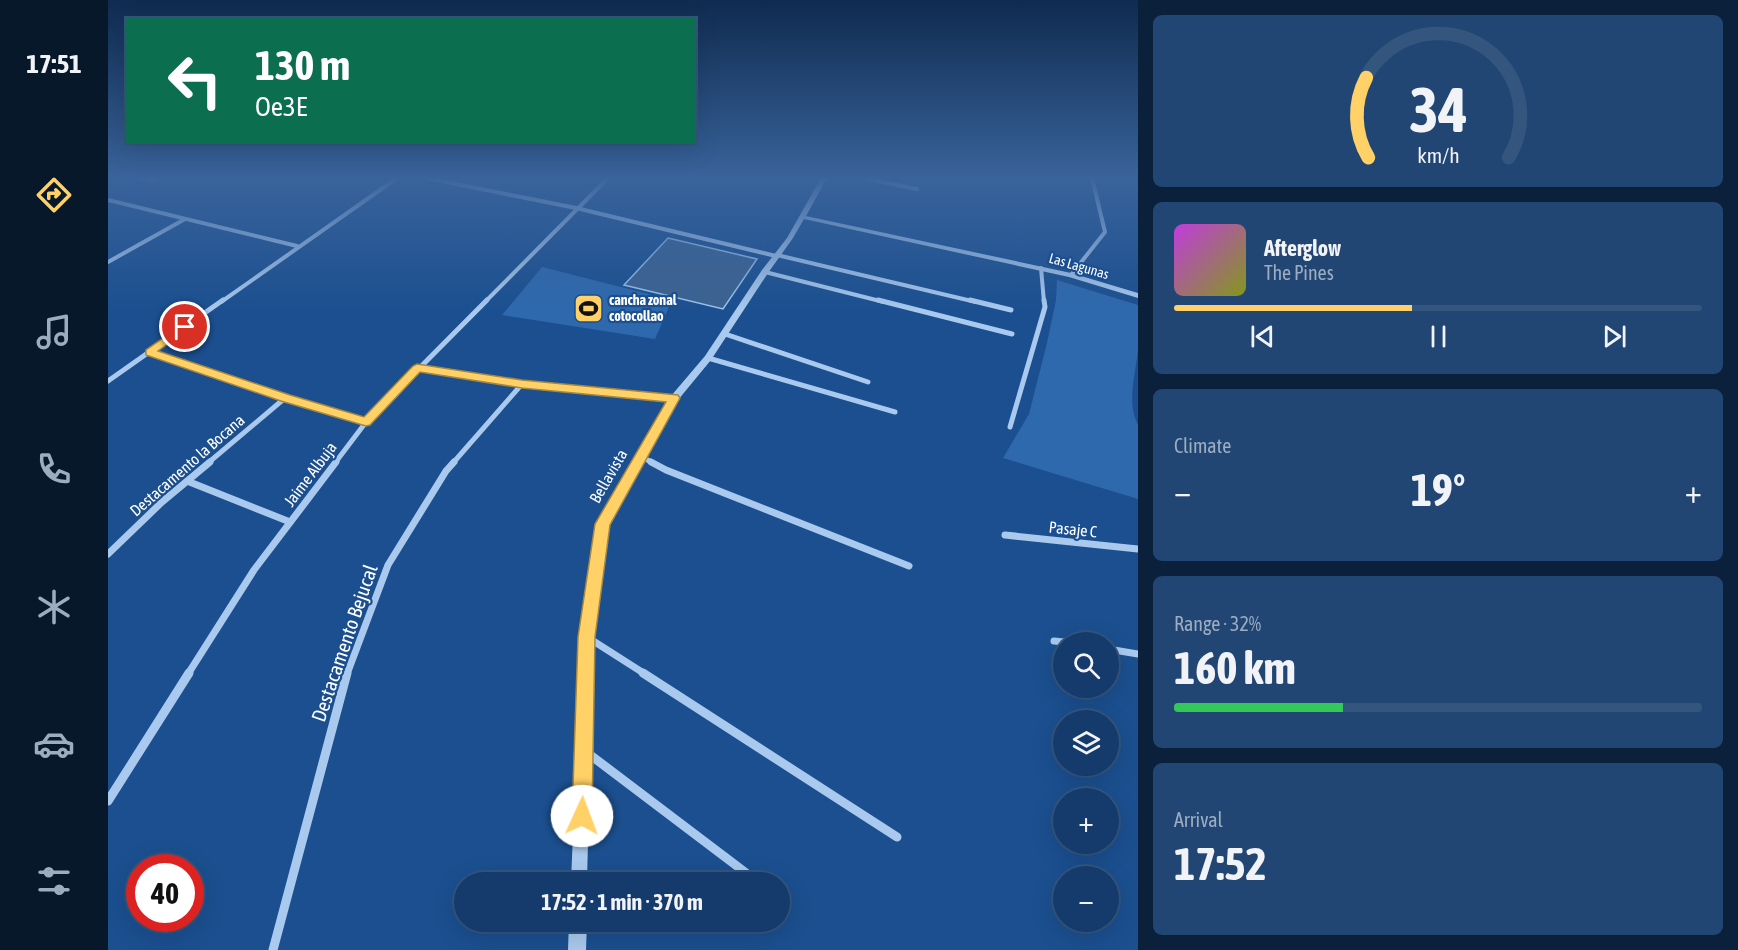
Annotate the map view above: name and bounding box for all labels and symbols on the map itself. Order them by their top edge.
street label: Las Lagunas [1047,250,1111,282]
sports icon: cancha zonal cotocollao [572,292,604,324]
place label: cancha zonal cotocollao [609,292,677,324]
pin [159,301,210,352]
street label: Destacamento la Bocana [126,410,248,520]
street label: Jaime Albuja [280,438,341,510]
street label: Bellavista [586,446,630,506]
street label: Pasaje C [1048,518,1098,541]
street label: Destacamento Bejucal [306,561,382,725]
position arrow [550,784,614,848]
speed limit sign: 40 [126,854,204,932]

